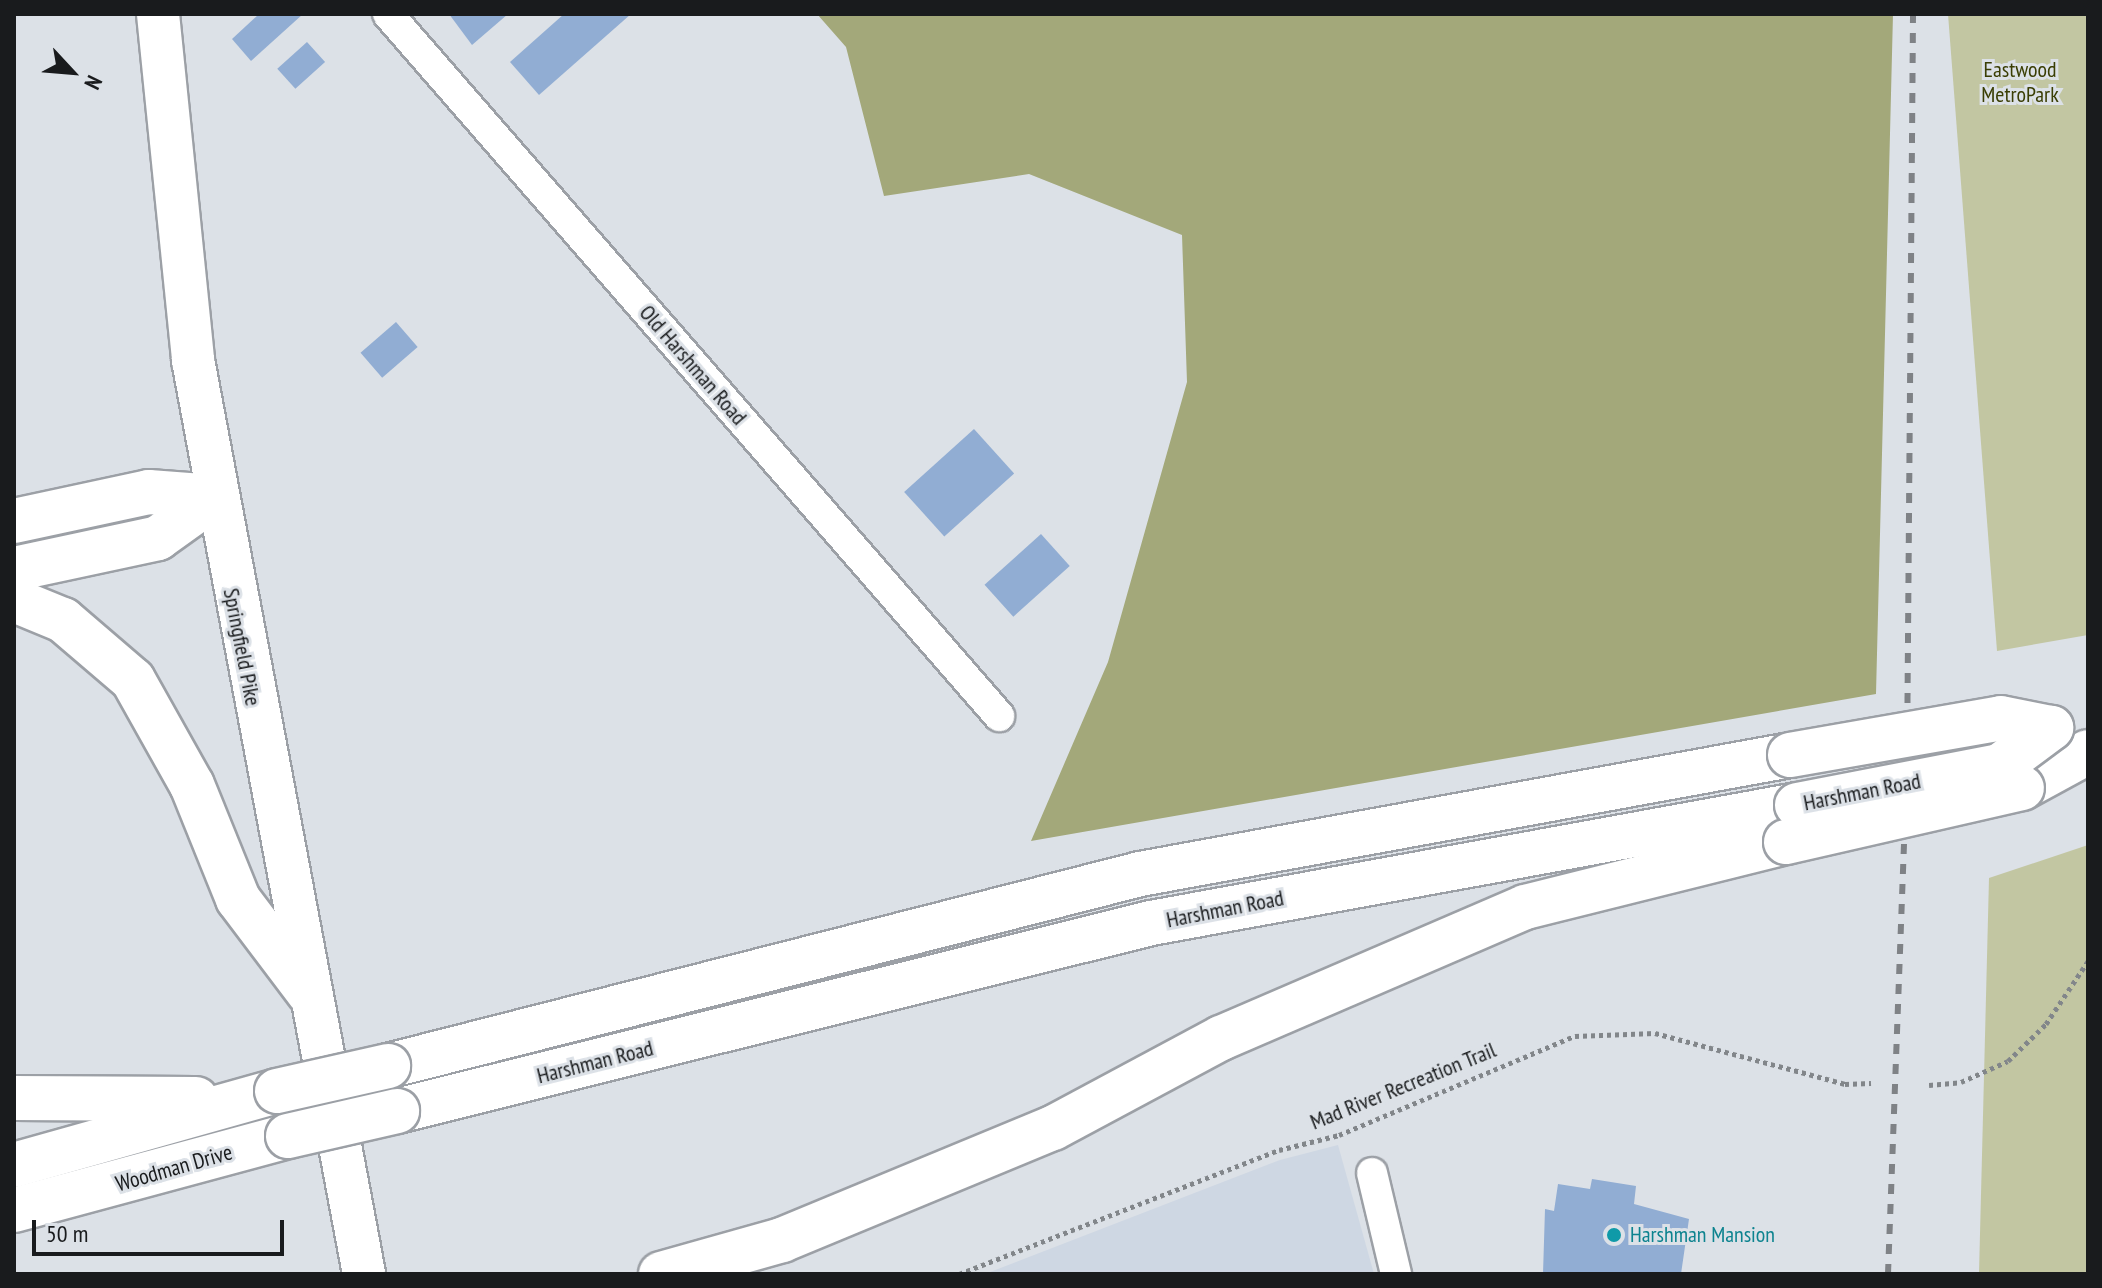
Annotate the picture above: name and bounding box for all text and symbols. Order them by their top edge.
north arrow [32,32,112,112]
park label: Eastwood MetroPark [1981,56,2059,108]
text: N [78,71,109,94]
street label: Old Harshman Road [634,300,752,430]
street label: Springfield Pike [218,586,266,708]
street label: Harshman Road [1801,768,1923,816]
street label: Harshman Road [1164,885,1286,933]
street label: Harshman Road [534,1035,656,1089]
street label: Mad River Recreation Trail [1306,1037,1500,1135]
street label: Woodman Drive [113,1139,235,1197]
scale bar [36,1204,288,1254]
text: 50 m [46,1218,88,1249]
place label: Harshman Mansion [1630,1222,1775,1248]
marker: Harshman Mansion [1605,1226,1623,1244]

